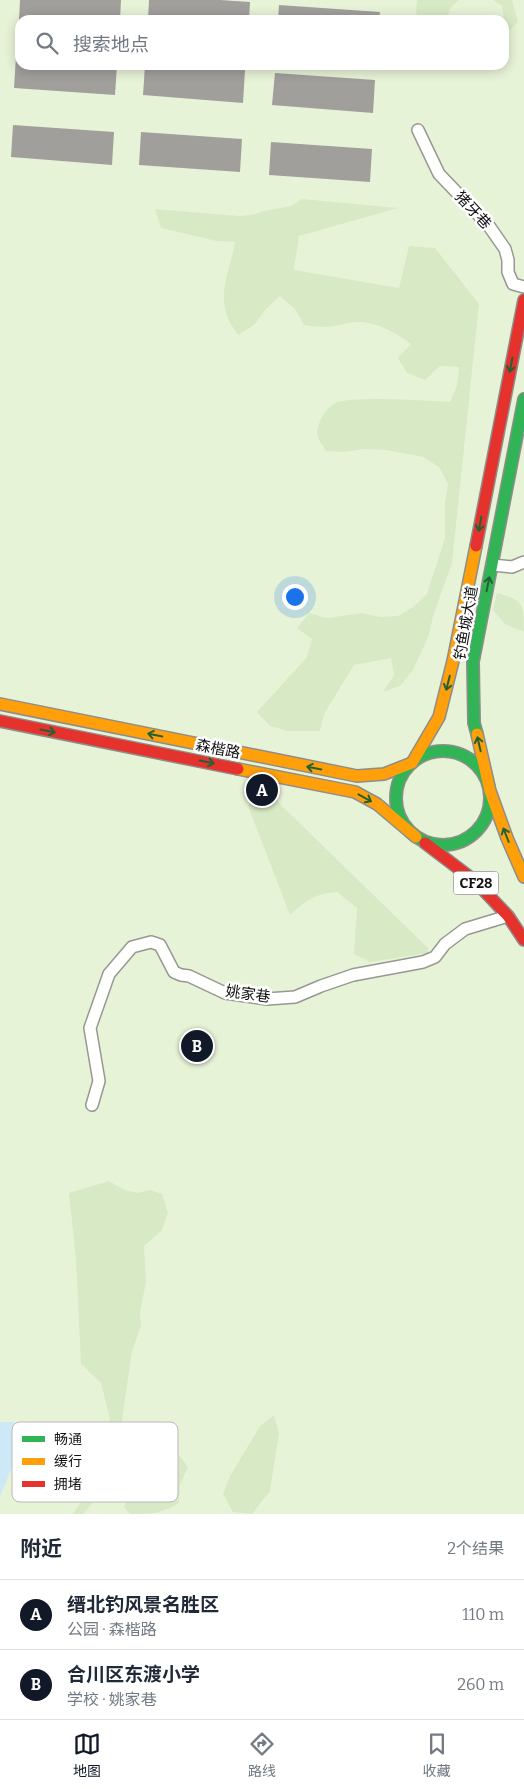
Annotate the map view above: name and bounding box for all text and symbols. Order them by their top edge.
search box [15,15,509,70]
icon: search [33,29,61,57]
text: 搜索地点 [73,33,149,56]
street label: 猪牙巷 [451,187,495,233]
one-way arrow [506,356,516,372]
one-way arrow [475,516,484,532]
one-way arrow [484,576,493,592]
your location [282,584,308,610]
street label: 钓鱼城大道 [451,584,481,662]
one-way arrow [443,675,452,691]
one-way arrow [39,726,55,736]
one-way arrow [147,730,163,740]
street label: 森楷路 [194,736,242,762]
one-way arrow [474,736,483,752]
one-way arrow [199,758,215,768]
one-way arrow [307,762,323,772]
pin: A [246,771,278,809]
one-way arrow [358,793,372,803]
one-way arrow [500,828,510,843]
road number: CF28 [454,871,498,894]
street label: 姚家巷 [224,982,272,1006]
pin: B [181,1027,213,1065]
legend [12,1422,178,1502]
text: 畅通 [54,1431,82,1448]
text: 缓行 [54,1453,82,1470]
text: 拥堵 [54,1476,82,1493]
text: 附近 [20,1536,62,1562]
text: 2个结果 [447,1539,504,1558]
text: 缙北钓风景名胜区 [67,1593,219,1616]
text: A [30,1605,42,1624]
text: 110 m [462,1605,504,1624]
text: 公园 · 森楷路 [67,1620,157,1639]
text: 合川区东渡小学 [67,1663,200,1686]
text: B [31,1675,41,1694]
text: 260 m [457,1675,504,1694]
text: 学校 · 姚家巷 [67,1690,157,1709]
tab: 地图 [73,1730,101,1780]
tab: 路线 [248,1730,276,1780]
tab: 收藏 [423,1730,451,1780]

